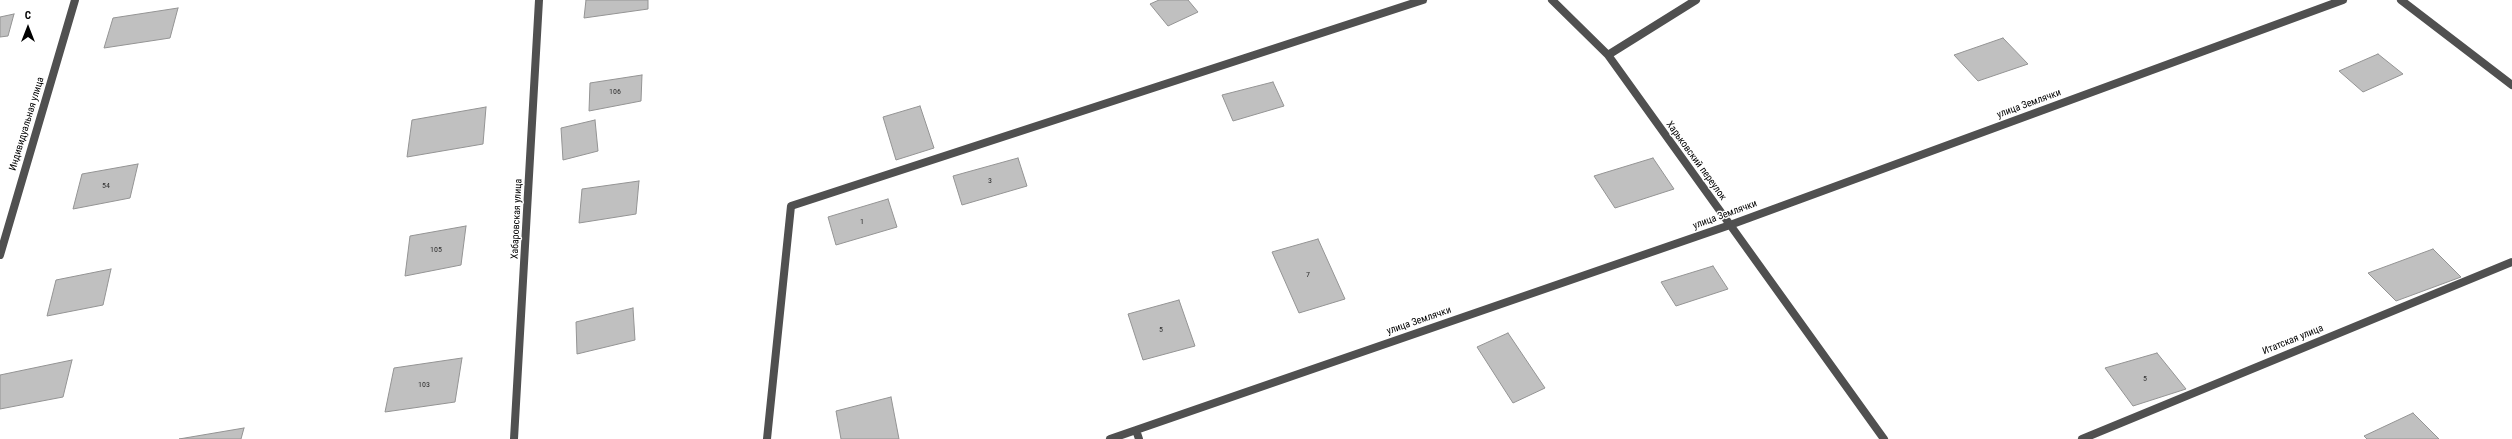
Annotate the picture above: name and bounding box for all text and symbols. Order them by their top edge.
north arrow [8,8,48,48]
text: С [25,9,31,22]
street label: Индивидуальная улица [7,76,47,172]
house number: 106 [609,87,621,97]
street label: улица Землячки [1995,87,2063,121]
street label: Харьковский переулок [1663,119,1729,203]
house number: 3 [988,176,992,186]
street label: Хабаровская улица [509,179,525,259]
house number: 54 [102,181,110,191]
street label: улица Землячки [1691,198,1759,232]
house number: 1 [860,217,864,227]
house number: 105 [430,245,442,255]
house number: 7 [1306,270,1310,280]
street label: улица Землячки [1385,304,1453,338]
street label: Итатская улица [2261,322,2325,358]
house number: 5 [1159,325,1163,335]
house number: 5 [2143,374,2147,384]
house number: 103 [418,380,430,390]

